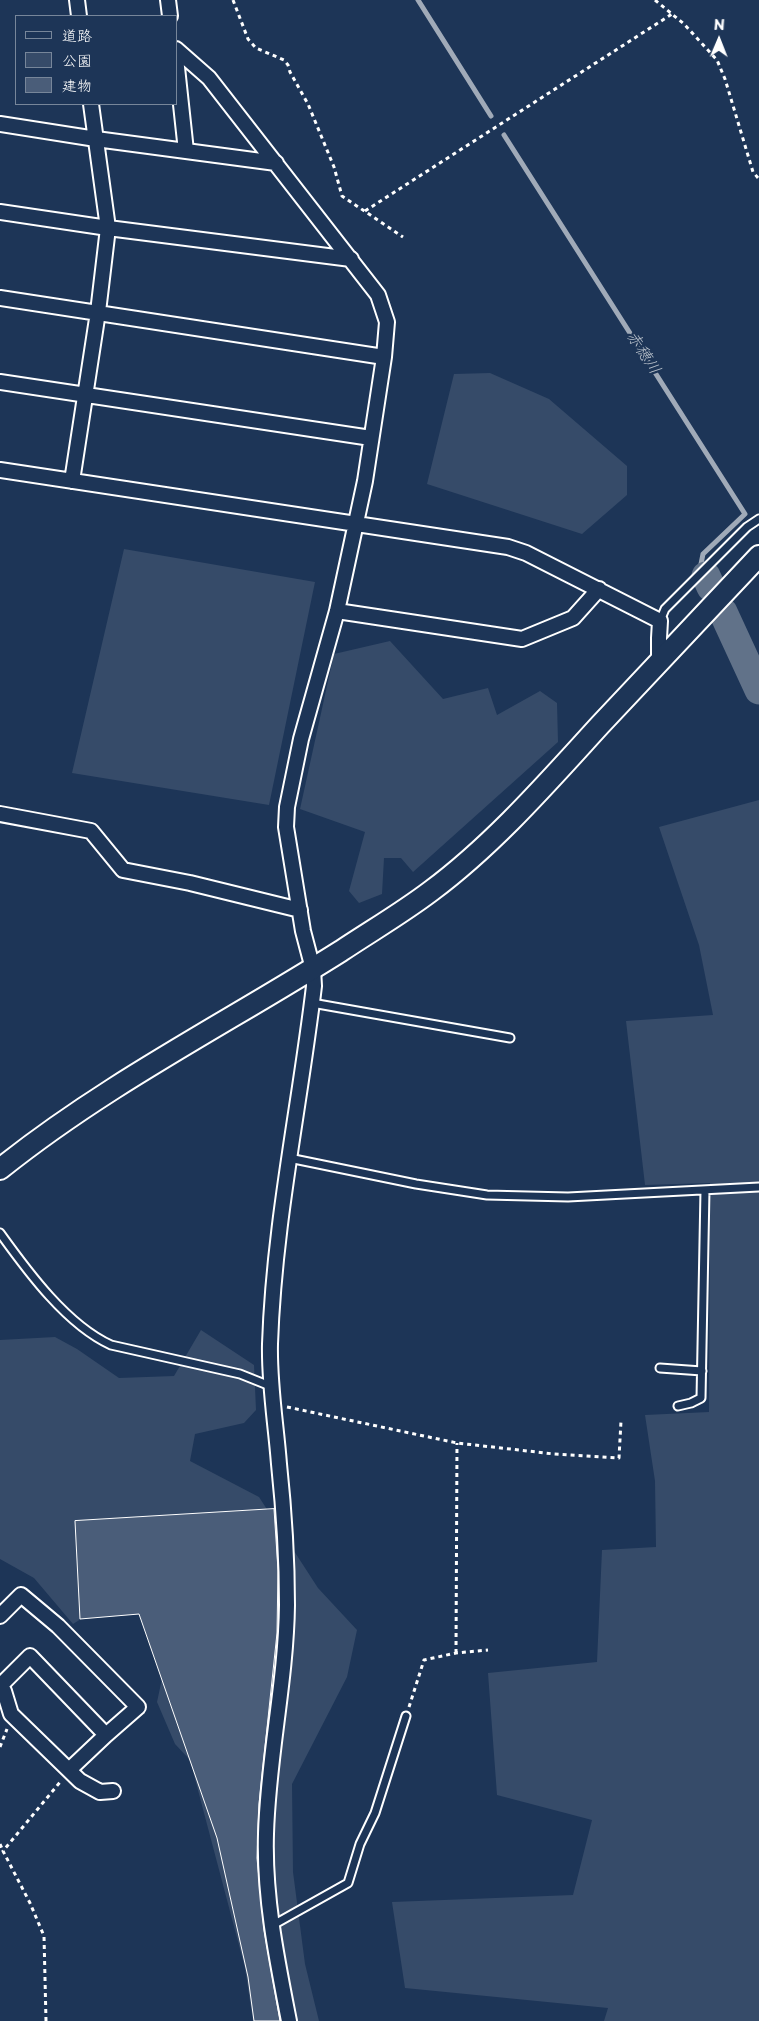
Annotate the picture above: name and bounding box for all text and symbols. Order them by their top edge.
text: N [714,14,725,35]
legend [15,15,178,105]
north arrow [694,15,744,65]
text: 道路 [62,23,92,46]
text: 公園 [62,48,92,71]
text: 建物 [62,73,92,96]
water label: 赤穂川 [622,328,664,378]

